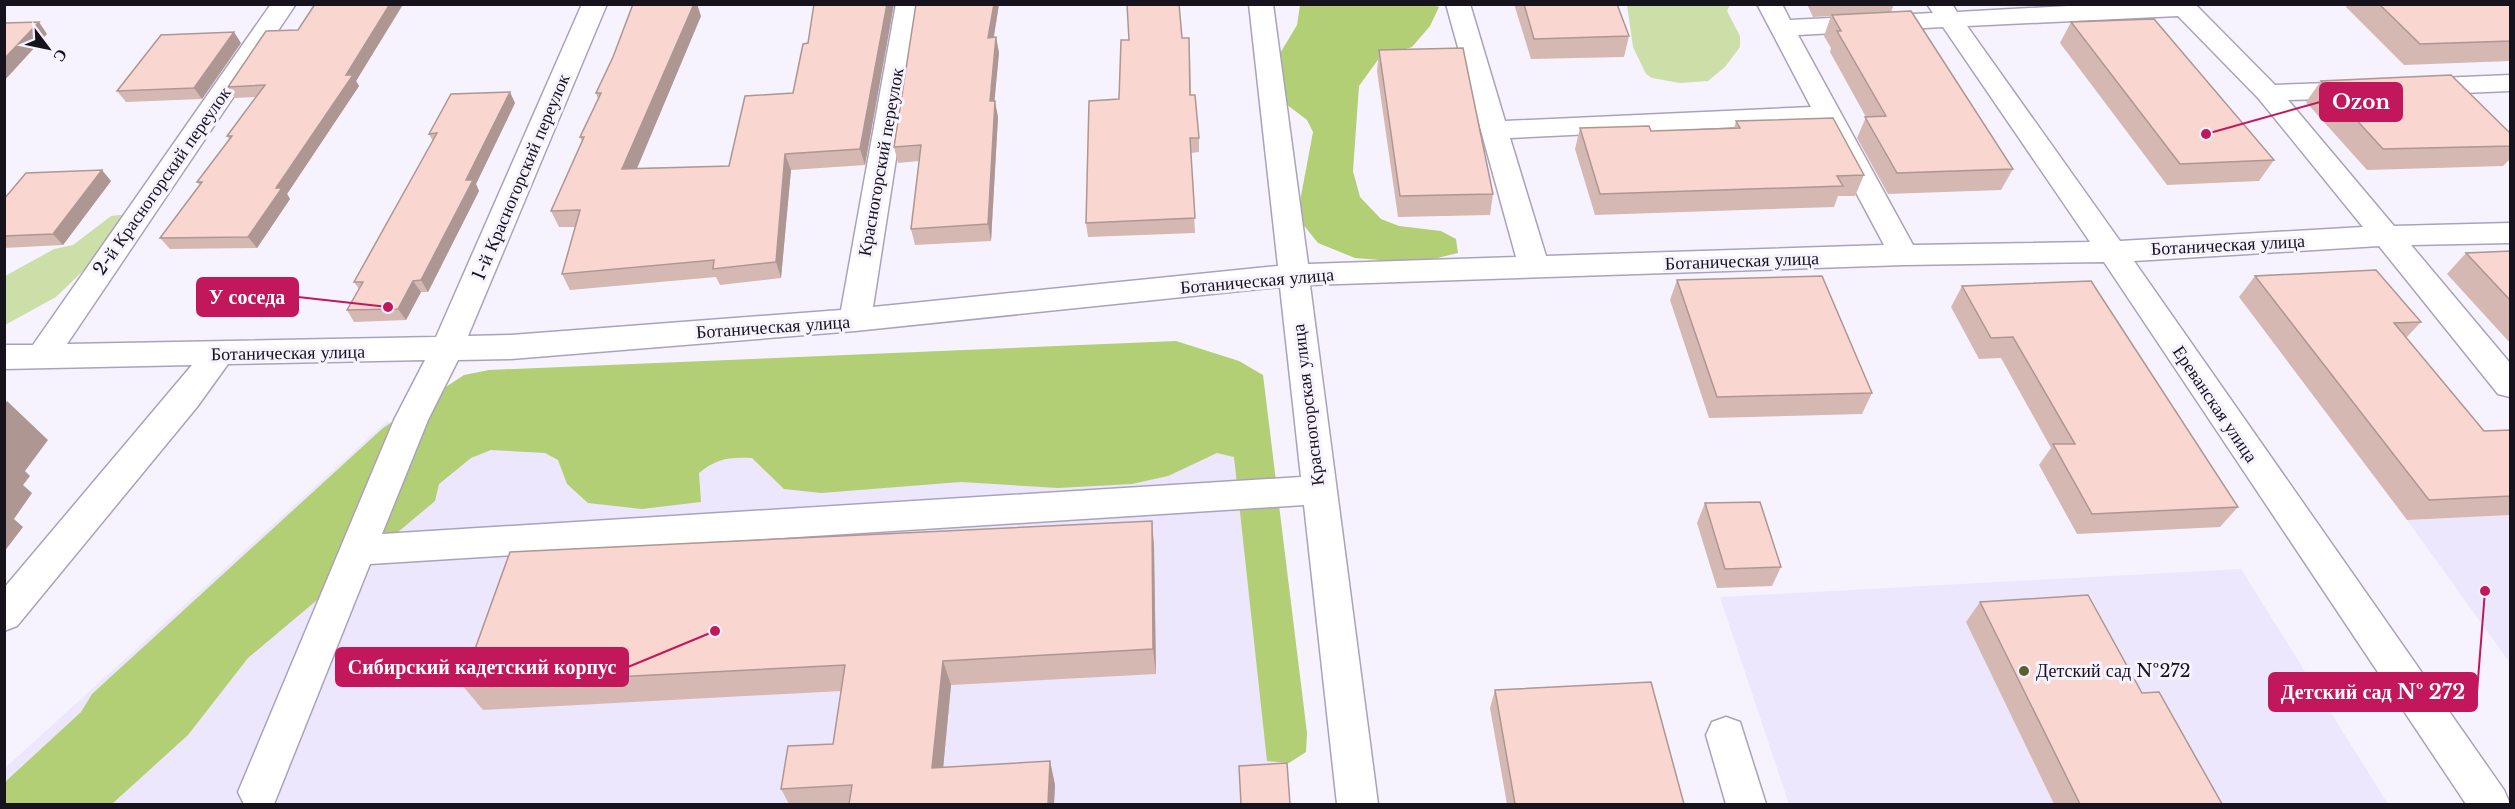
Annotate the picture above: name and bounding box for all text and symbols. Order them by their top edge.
north arrow [18,18,78,78]
text: С [49,46,72,66]
street label: Красногорский переулок [854,66,908,258]
street label: 1-й Красногорский переулок [468,70,575,283]
street label: 2-й Красногорский переулок [88,82,236,279]
callout: Ozon [2320,83,2402,121]
text: Ozon [2332,90,2390,114]
street label: Ботаническая улица [2150,230,2306,260]
street label: Ботаническая улица [1665,247,1819,275]
street label: Ботаническая улица [1179,263,1335,299]
callout: У соседа [197,278,298,316]
text: У соседа [209,285,285,309]
street label: Ботаническая улица [695,311,851,343]
street label: Красногорская улица [1287,323,1329,487]
street label: Ботаническая улица [211,341,365,365]
street label: Ереванская улица [2168,341,2262,467]
callout: Сибирский кадетский корпус [336,648,628,686]
text: Сибирский кадетский корпус [348,655,616,679]
place label: Детский сад №272 [2036,660,2191,682]
marker: Детский сад №272 [2017,664,2031,678]
callout: Детский сад № 272 [2269,673,2477,711]
text: Детский сад № 272 [2281,680,2465,704]

